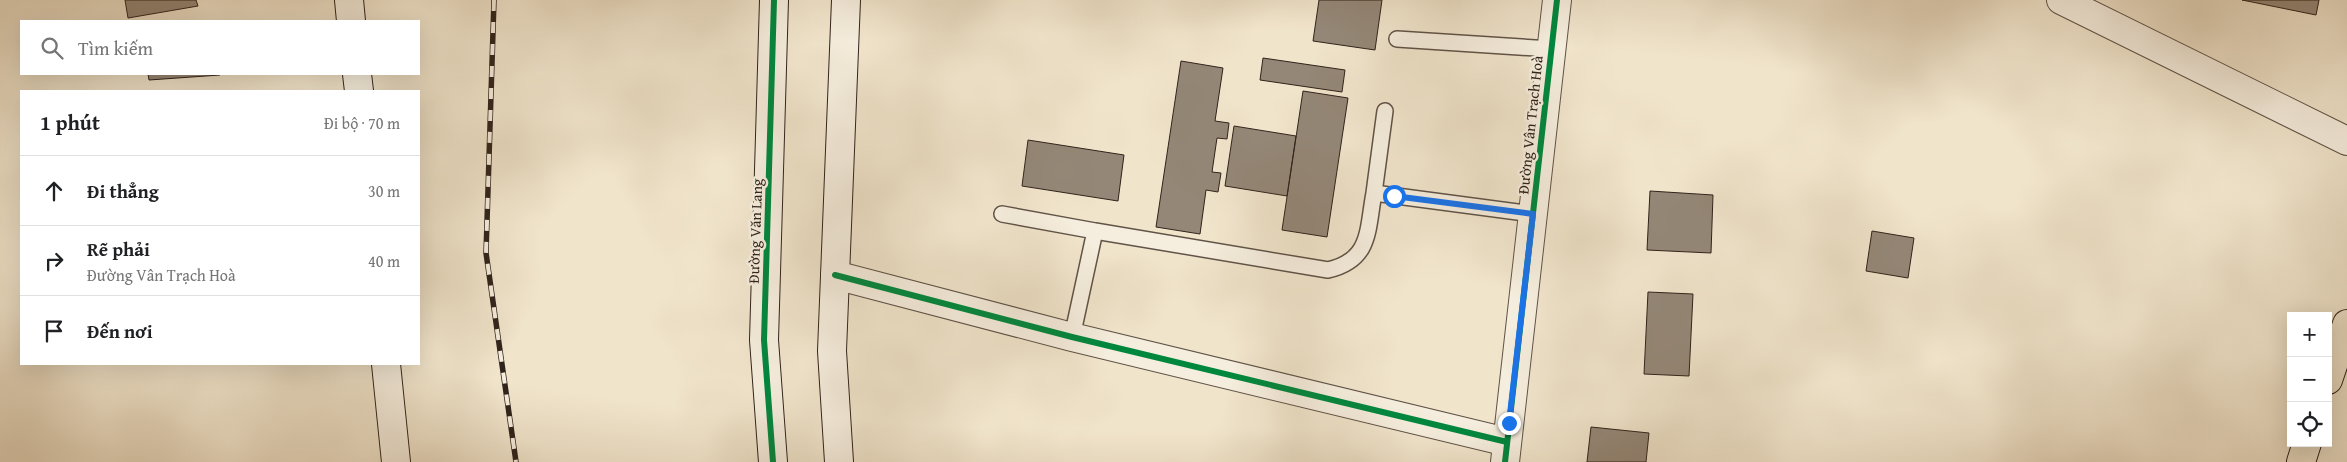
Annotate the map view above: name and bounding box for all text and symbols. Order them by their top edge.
search box [20,20,420,75]
icon: search [38,34,66,62]
text: Tìm kiếm [78,34,153,62]
street label: Đường Vân Trạch Hoà [1512,55,1548,195]
text: 1 phút [40,107,100,138]
text: Đi bộ · 70 m [324,111,400,135]
icon: ahead [40,177,68,205]
text: Đi thẳng [87,177,159,205]
street label: Đường Văn Lang [743,178,767,284]
text: 30 m [368,179,400,203]
route start [1383,185,1406,208]
text: Rẽ phải [87,235,150,263]
icon: right [40,247,68,275]
text: 40 m [368,249,400,273]
text: Đường Vân Trạch Hoà [87,263,236,287]
map controls [2287,312,2332,447]
button: + [2287,312,2332,357]
icon: arrive [40,317,68,345]
text: Đến nơi [87,317,153,345]
button: − [2287,357,2332,402]
button: locate [2287,402,2332,447]
route end [1498,412,1521,435]

